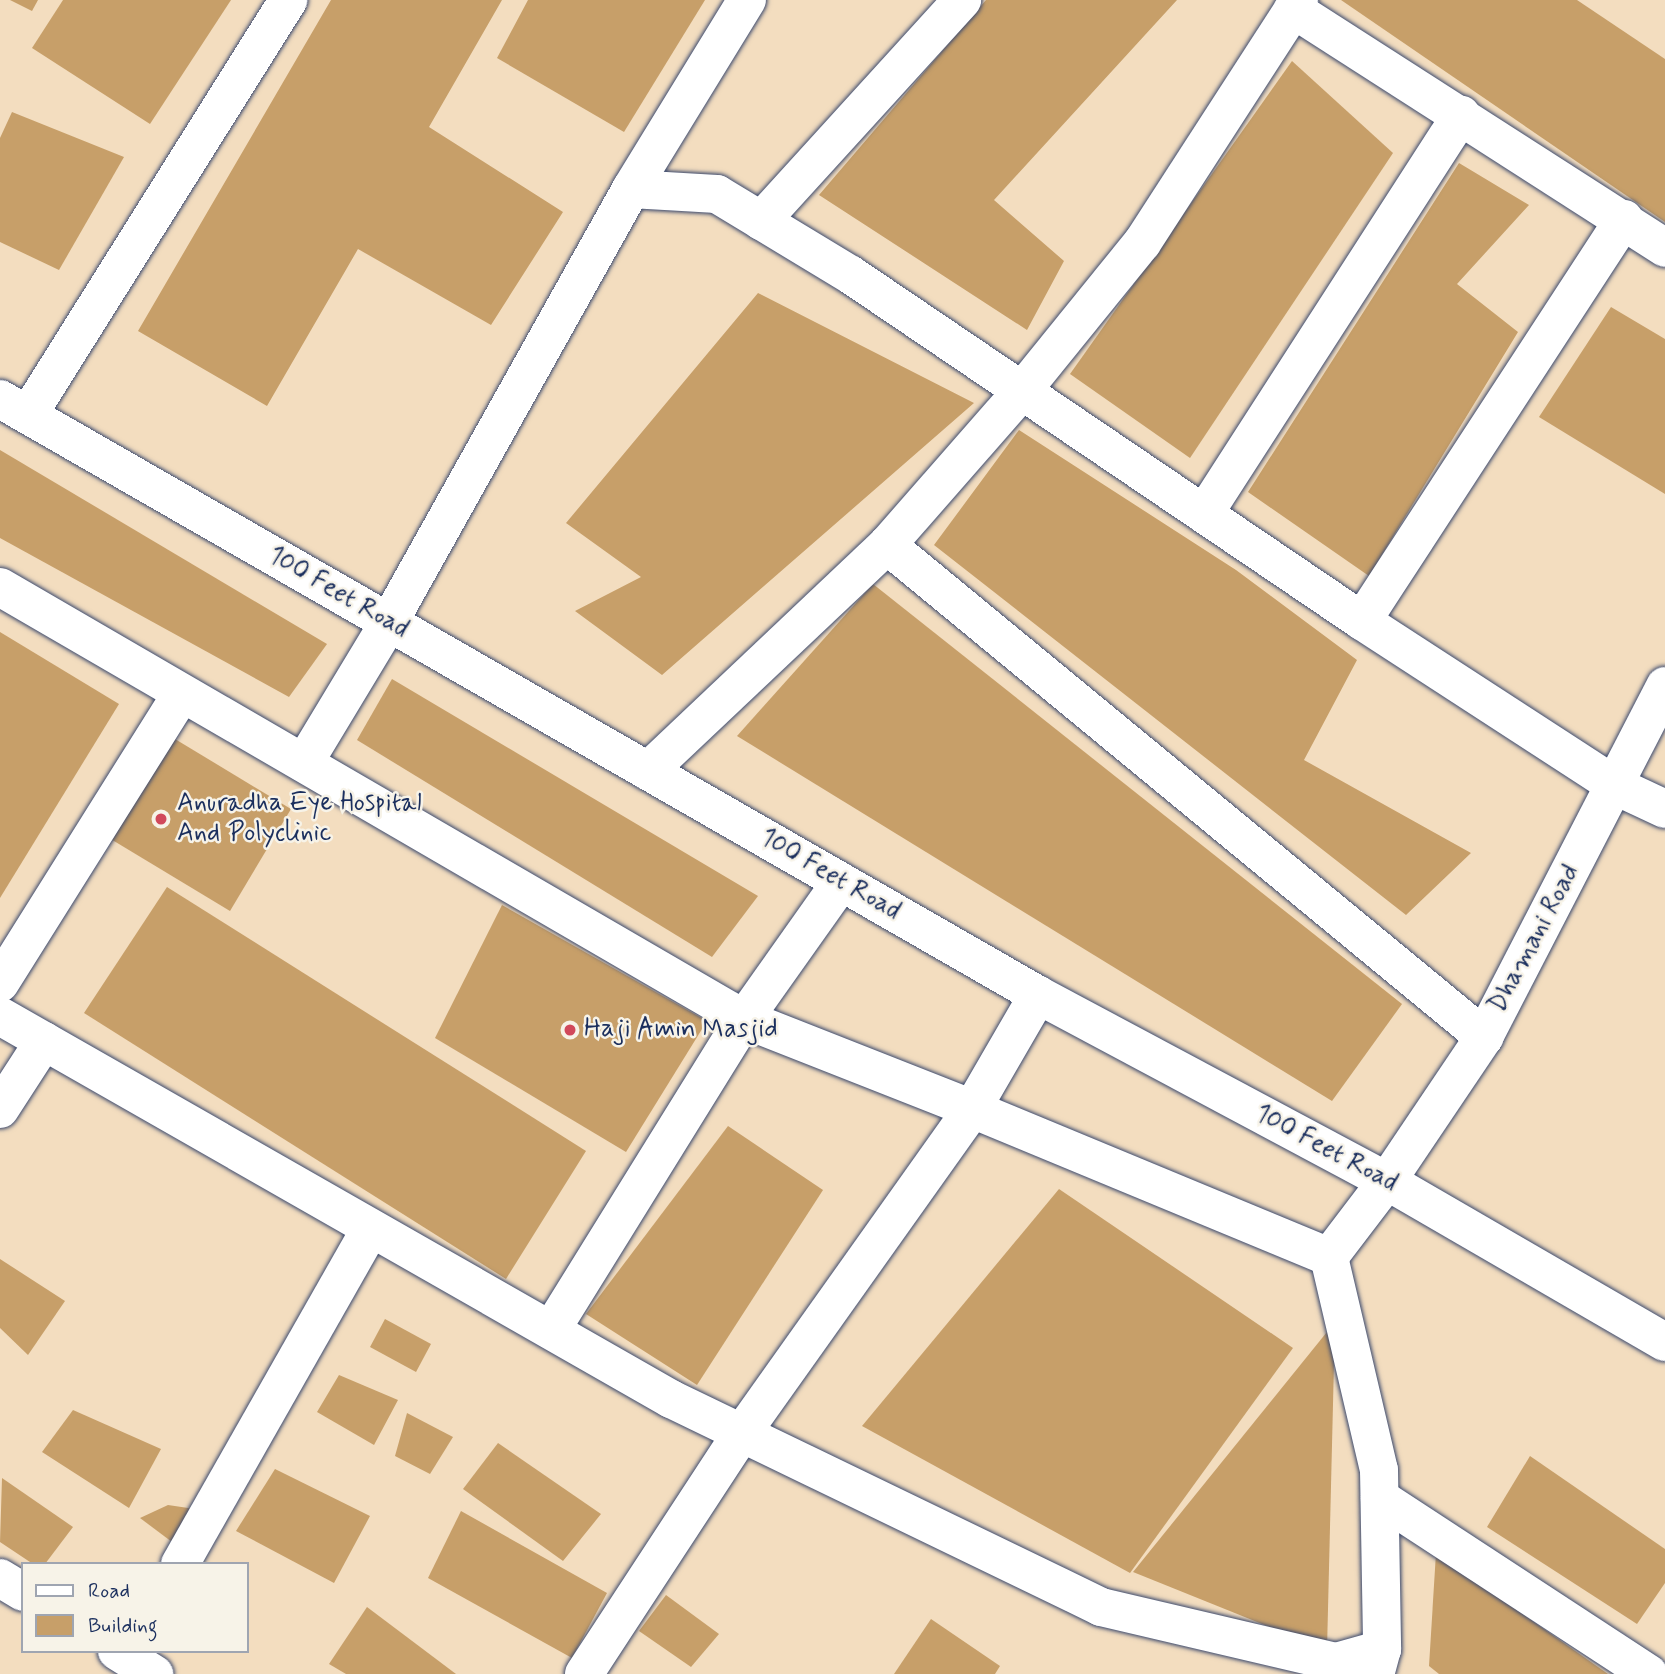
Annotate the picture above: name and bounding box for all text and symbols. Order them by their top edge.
street label: 100 Feet Road [263,540,413,646]
place label: Anuradha Eye Hospital And Polyclinic [177,788,428,850]
marker: Anuradha Eye Hospital And Polyclinic [151,809,171,829]
street label: 100 Feet Road [755,822,905,928]
street label: Dhamani Road [1483,859,1587,1019]
place label: Haji Amin Masjid [584,1014,776,1046]
marker: Haji Amin Masjid [562,1022,578,1038]
street label: 100 Feet Road [1250,1099,1402,1199]
legend [21,1562,248,1653]
text: Road [88,1577,130,1605]
text: Building [88,1612,158,1640]

